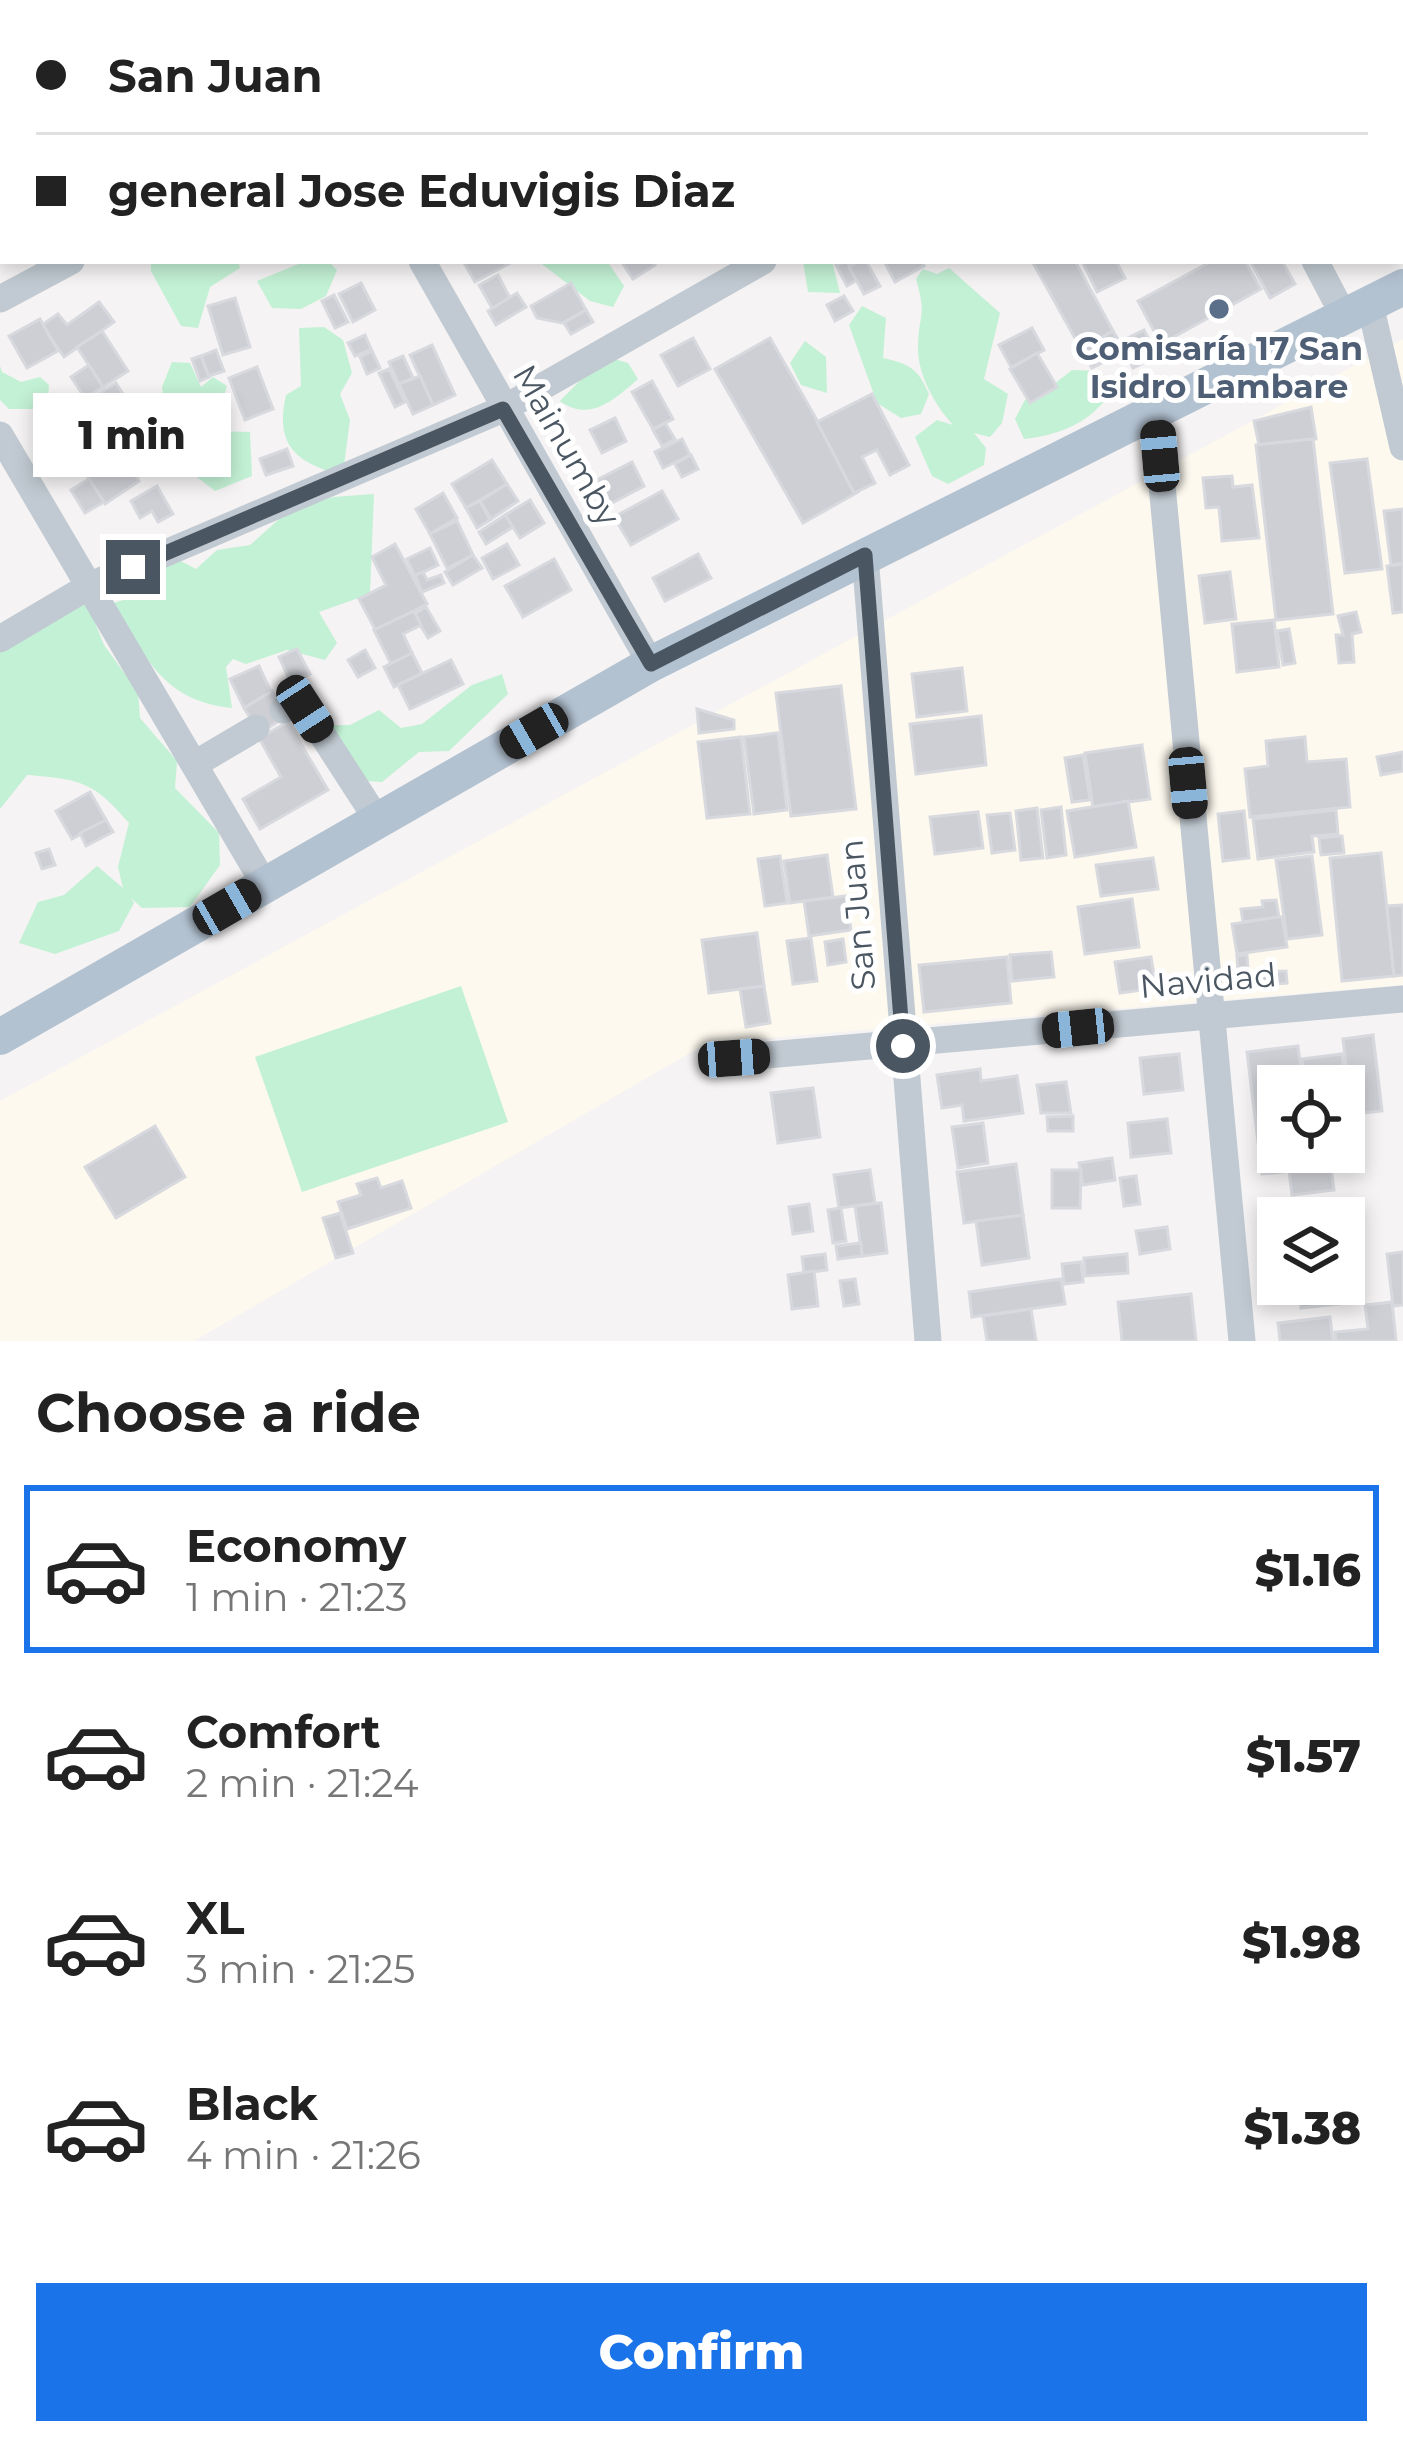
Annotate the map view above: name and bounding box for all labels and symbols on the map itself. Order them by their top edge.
marker: Comisaría 17 San Isidro Lambare [1206,296,1232,322]
place label: Comisaría 17 San Isidro Lambare [1075,328,1363,406]
street label: Mainumby [505,357,629,533]
callout: 1 min [34,393,232,477]
car [1139,419,1181,493]
route end [106,540,160,594]
car [270,669,340,749]
car [494,697,574,765]
car [1167,746,1209,820]
street label: San Juan [830,838,884,992]
car [187,873,267,941]
street label: Navidad [1138,954,1278,1006]
car [1040,1006,1116,1050]
route start [876,1019,930,1073]
car [697,1038,771,1078]

